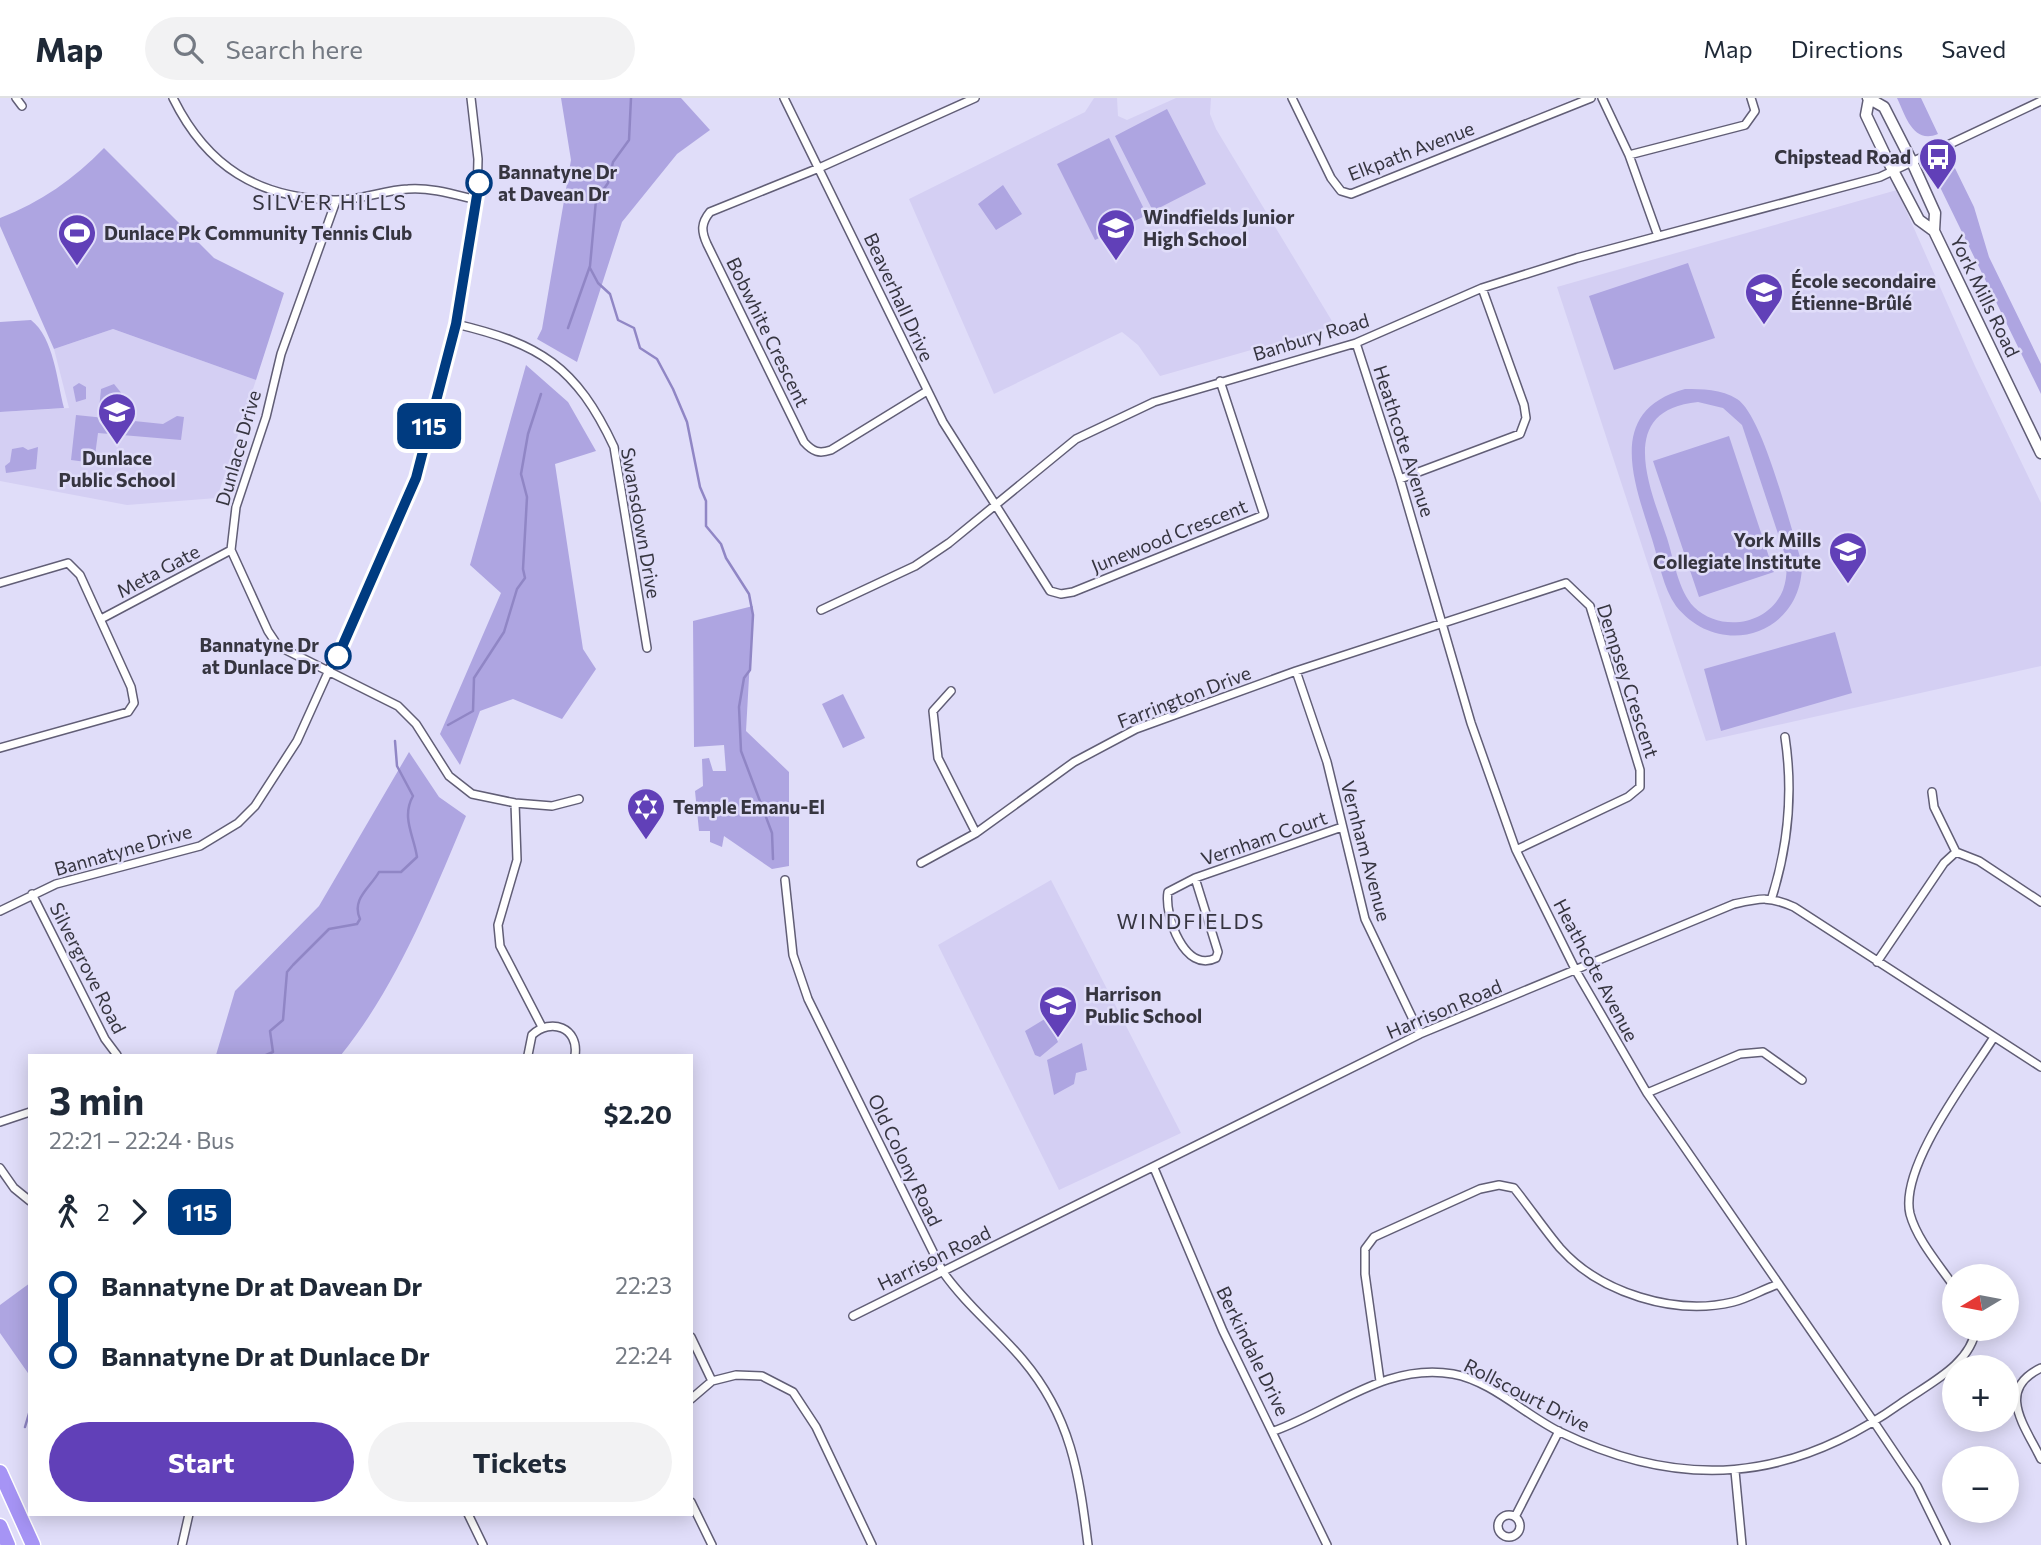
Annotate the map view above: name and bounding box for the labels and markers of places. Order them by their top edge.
bus stop icon: Chipstead Road [1917,136,1959,191]
place label: Chipstead Road [1774,145,1911,168]
place label: Bannatyne Dr at Davean Dr [498,160,618,205]
marker: Bannatyne Dr at Davean Dr [466,170,492,196]
place label: Windfields Junior High School [1143,205,1295,250]
school or university icon: Windfields Junior High School [1095,207,1137,262]
sports icon: Dunlace Pk Community Tennis Club [56,212,98,267]
place label: Dunlace Pk Community Tennis Club [104,221,412,244]
place label: École secondaire Étienne-Brûlé [1791,269,1936,314]
school or university icon: École secondaire Étienne-Brûlé [1743,271,1785,326]
school or university icon: Dunlace Public School [96,391,138,446]
place label: Dunlace Public School [58,446,176,491]
place label: York Mills Collegiate Institute [1653,528,1821,573]
school or university icon: York Mills Collegiate Institute [1827,530,1869,585]
place label: Bannatyne Dr at Dunlace Dr [200,633,319,678]
marker: Bannatyne Dr at Dunlace Dr [325,643,351,669]
synagogue icon: Temple Emanu-El [625,786,667,841]
place label: Temple Emanu-El [673,795,825,818]
place label: Harrison Public School [1085,982,1202,1027]
school or university icon: Harrison Public School [1037,984,1079,1039]

